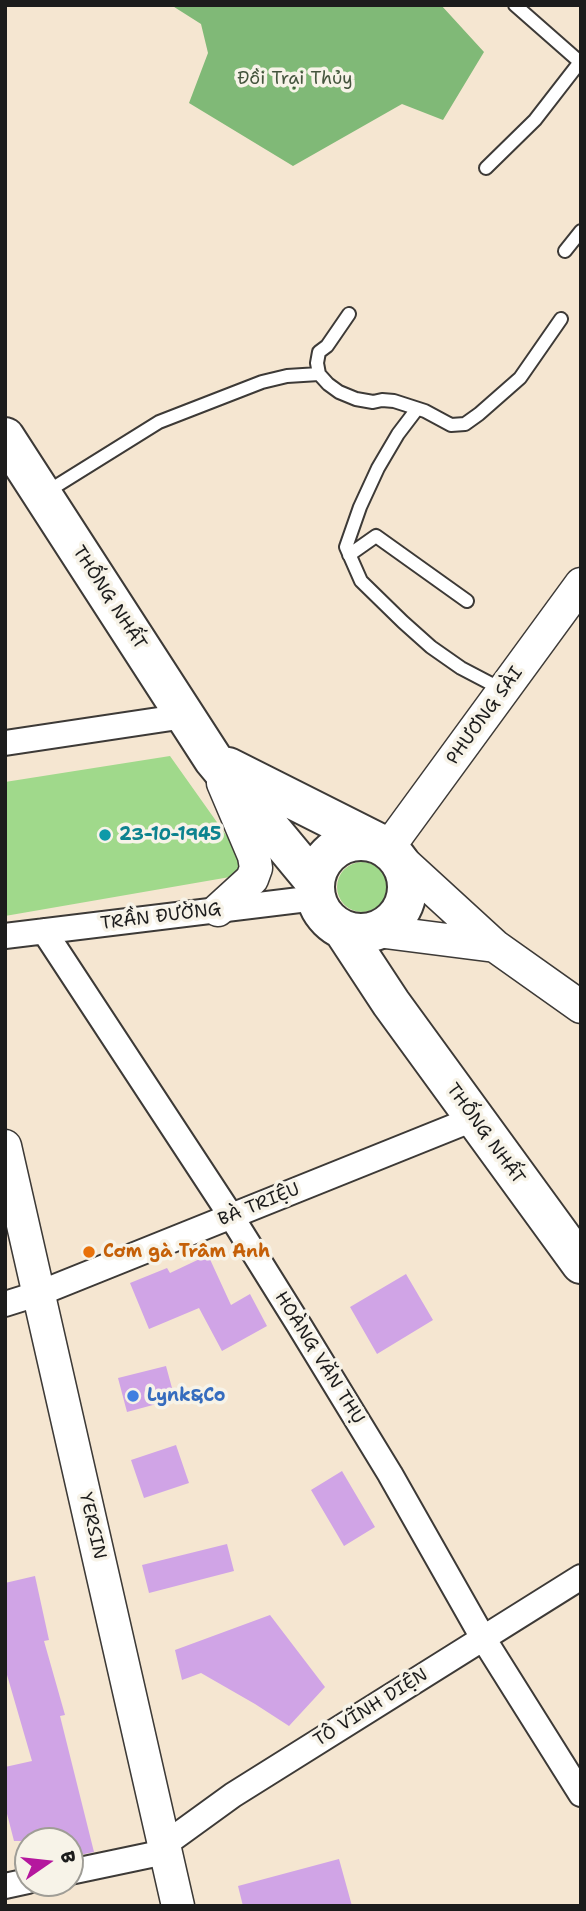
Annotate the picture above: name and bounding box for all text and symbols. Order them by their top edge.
park label: Đồi Trại Thủy [237,68,353,90]
street label: THỐNG NHẤT [67,542,151,654]
street label: PHƯƠNG SÀI [442,663,528,769]
place label: 23-10-1945 [119,824,221,846]
marker: 23-10-1945 [97,827,113,843]
street label: TRẦN ĐƯỜNG [99,899,223,935]
street label: THỐNG NHẤT [441,1079,529,1189]
street label: BÀ TRIỆU [215,1179,303,1231]
place label: Cơm gà Trâm Anh [103,1241,270,1263]
marker: Cơm gà Trâm Anh [81,1244,97,1260]
street label: HOÀNG VĂN THỤ [269,1288,369,1428]
place label: Lynk&Co [147,1385,225,1407]
marker: Lynk&Co [125,1388,141,1404]
street label: YERSIN [74,1491,110,1561]
street label: TÔ VĨNH DIỆN [310,1664,432,1752]
north arrow [14,1827,84,1897]
text: B [54,1849,81,1866]

